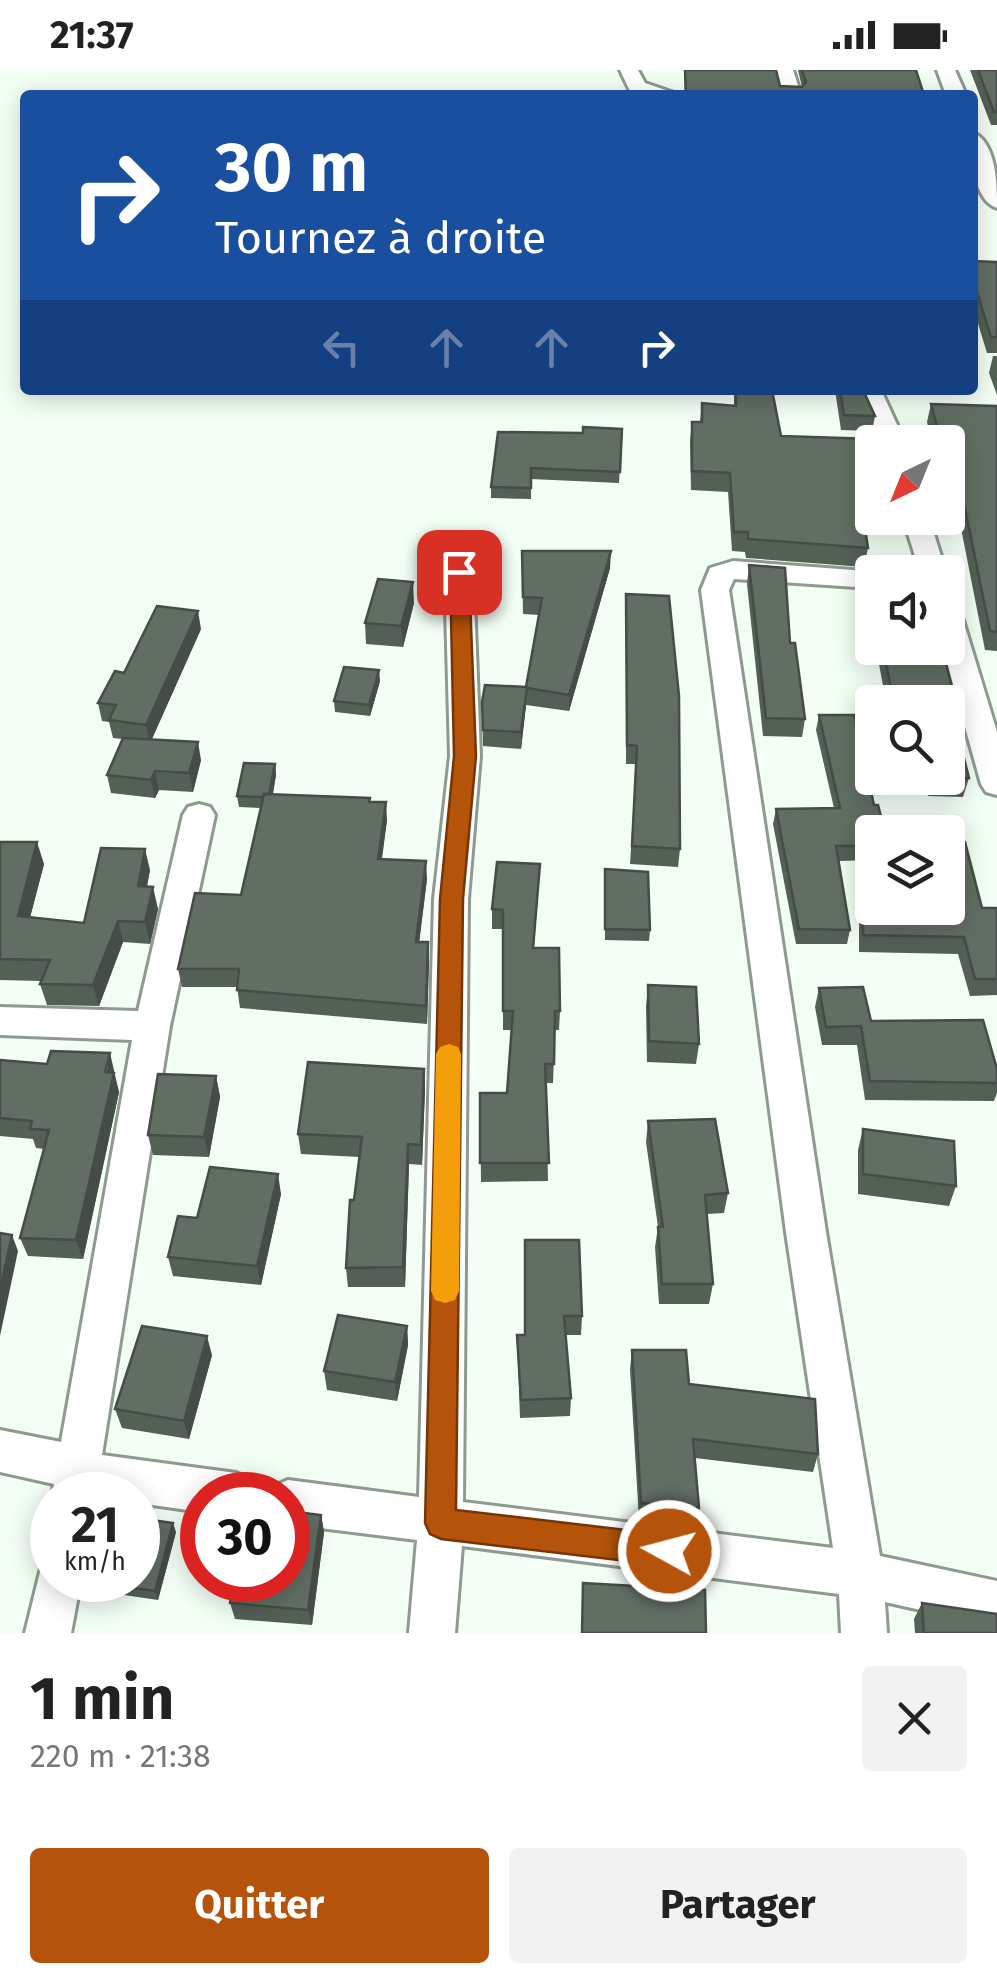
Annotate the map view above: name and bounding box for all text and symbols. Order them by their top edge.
text: 21:37 [50,12,134,58]
text: 30 m [215,126,368,210]
icon: right [50,130,180,260]
text: Tournez à droite [215,211,546,265]
icon: left [314,320,369,375]
icon: ahead [419,320,474,375]
icon: ahead [524,320,579,375]
icon: right [629,320,684,375]
north arrow [855,425,965,535]
map controls [855,425,965,925]
pin [417,530,502,615]
icon: arrive [432,545,487,600]
button: sound [855,555,965,665]
button: search [855,685,965,795]
button: layers [855,815,965,925]
speed limit sign: 30 [180,1472,310,1602]
text: 21 [71,1495,119,1555]
position arrow [617,1499,721,1603]
text: km/h [64,1547,126,1577]
text: 1 min [30,1663,174,1735]
button: close [862,1666,967,1771]
text: 220 m · 21:38 [30,1737,211,1775]
button: Quitter [30,1848,489,1963]
button: Partager [509,1848,967,1963]

